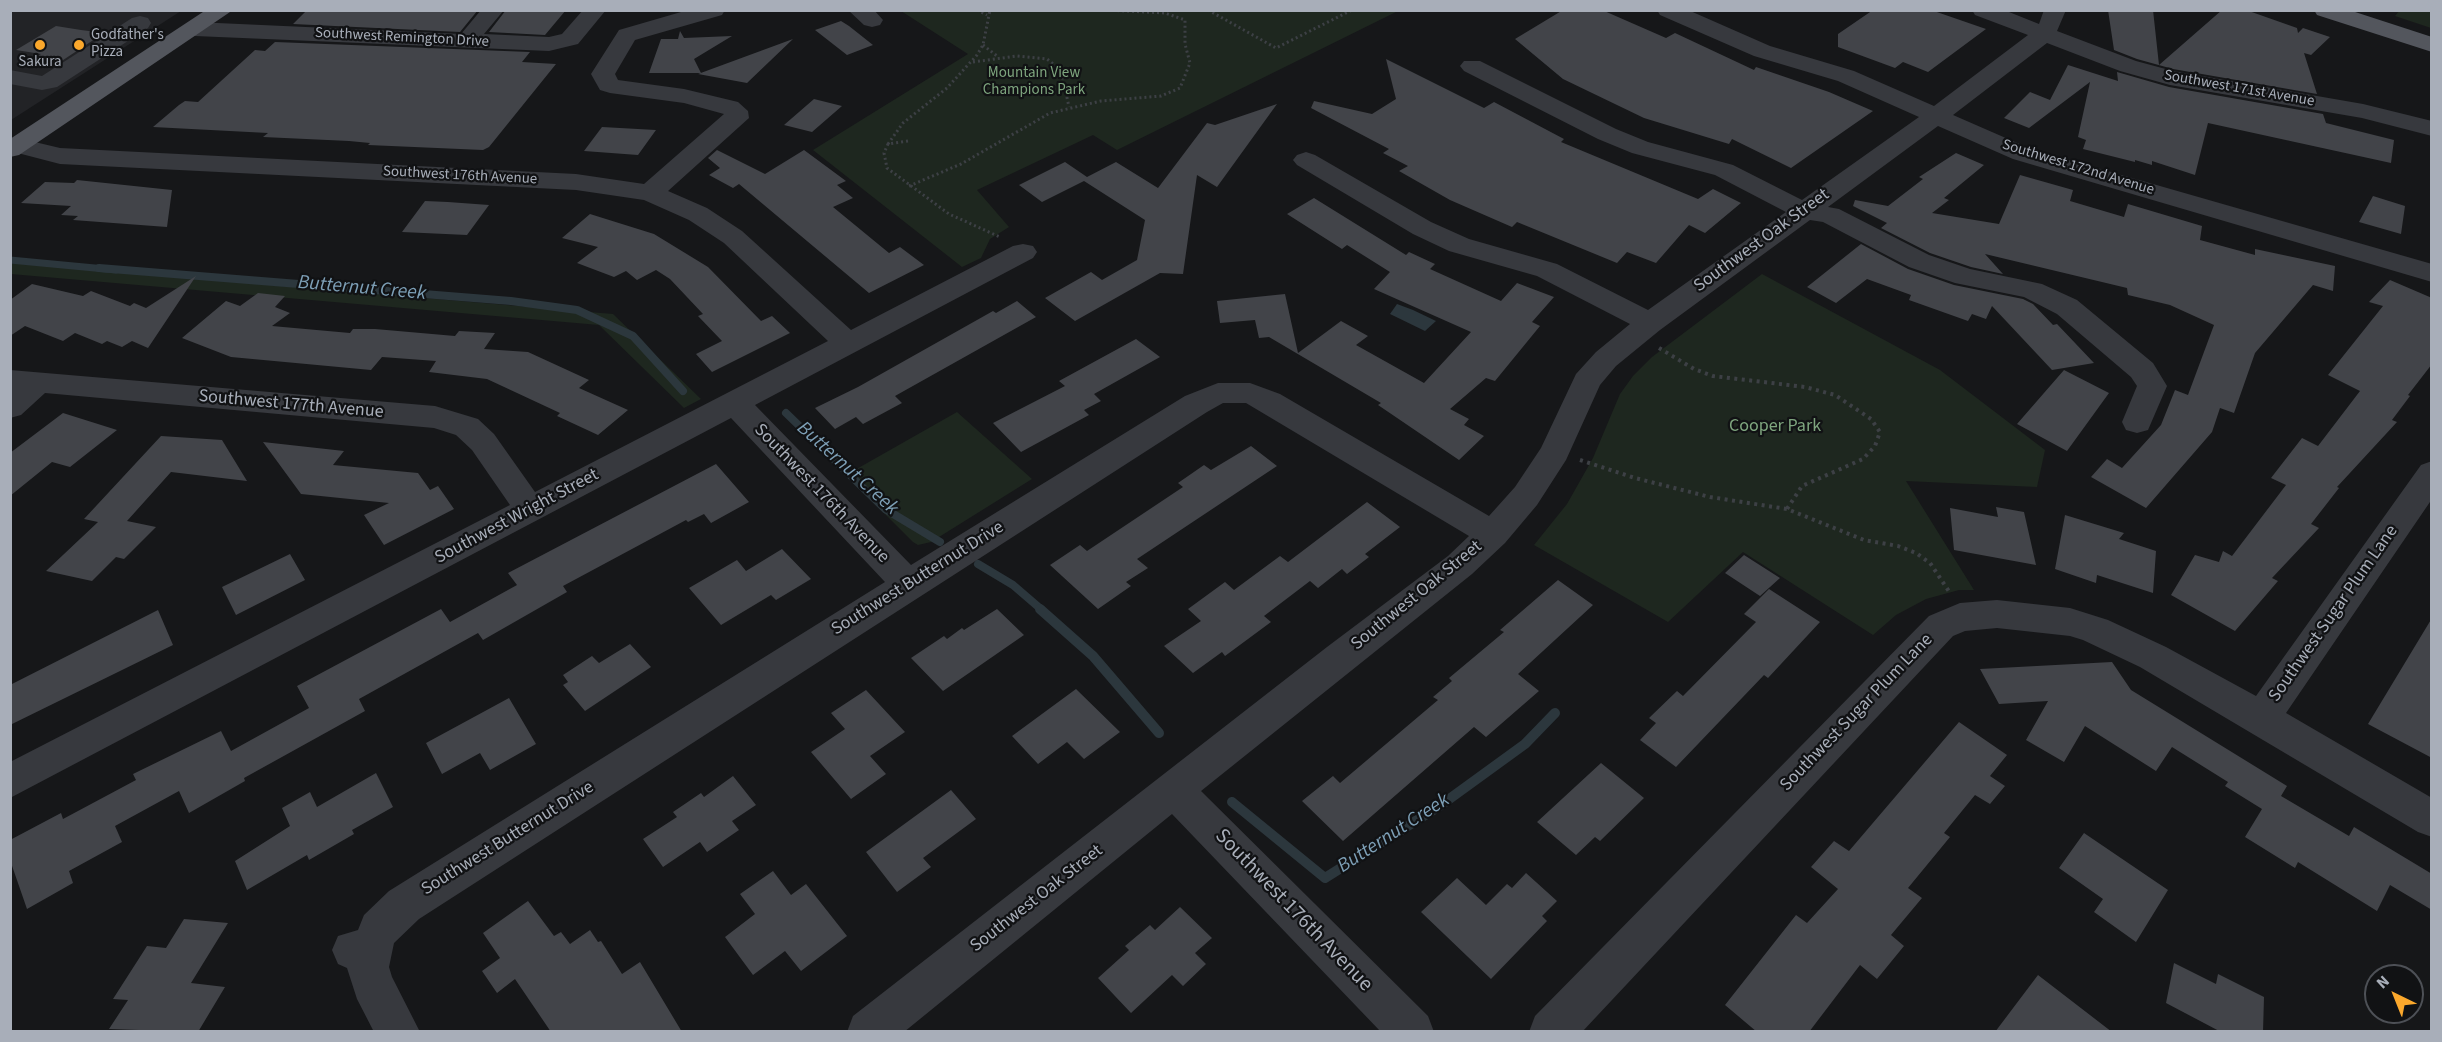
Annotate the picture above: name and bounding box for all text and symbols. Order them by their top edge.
street label: Southwest Remington Drive [315,24,489,52]
place label: Godfather's Pizza [91,27,164,62]
marker: Sakura [33,38,47,52]
marker: Godfather's Pizza [72,38,86,52]
place label: Sakura [18,54,62,72]
park label: Mountain View Champions Park [983,65,1085,100]
street label: Southwest 171st Avenue [2162,67,2316,111]
street label: Southwest 172nd Avenue [2000,136,2156,200]
street label: Southwest 176th Avenue [382,163,538,189]
street label: Southwest Oak Street [1690,185,1834,297]
water label: Butternut Creek [297,271,427,307]
street label: Southwest 177th Avenue [198,386,384,424]
park label: Cooper Park [1729,416,1821,438]
water label: Butternut Creek [791,417,903,521]
street label: Southwest 176th Avenue [749,420,893,568]
street label: Southwest Wright Street [432,465,602,569]
street label: Southwest Butternut Drive [828,517,1008,641]
street label: Southwest Sugar Plum Lane [2265,522,2403,706]
street label: Southwest Oak Street [1347,537,1487,655]
street label: Southwest Sugar Plum Lane [1776,630,1938,796]
street label: Southwest Butternut Drive [418,777,598,901]
water label: Butternut Creek [1333,789,1455,879]
street label: Southwest 176th Avenue [1209,824,1377,998]
street label: Southwest Oak Street [966,841,1108,957]
north arrow [2364,964,2424,1024]
text: N [2372,971,2394,994]

